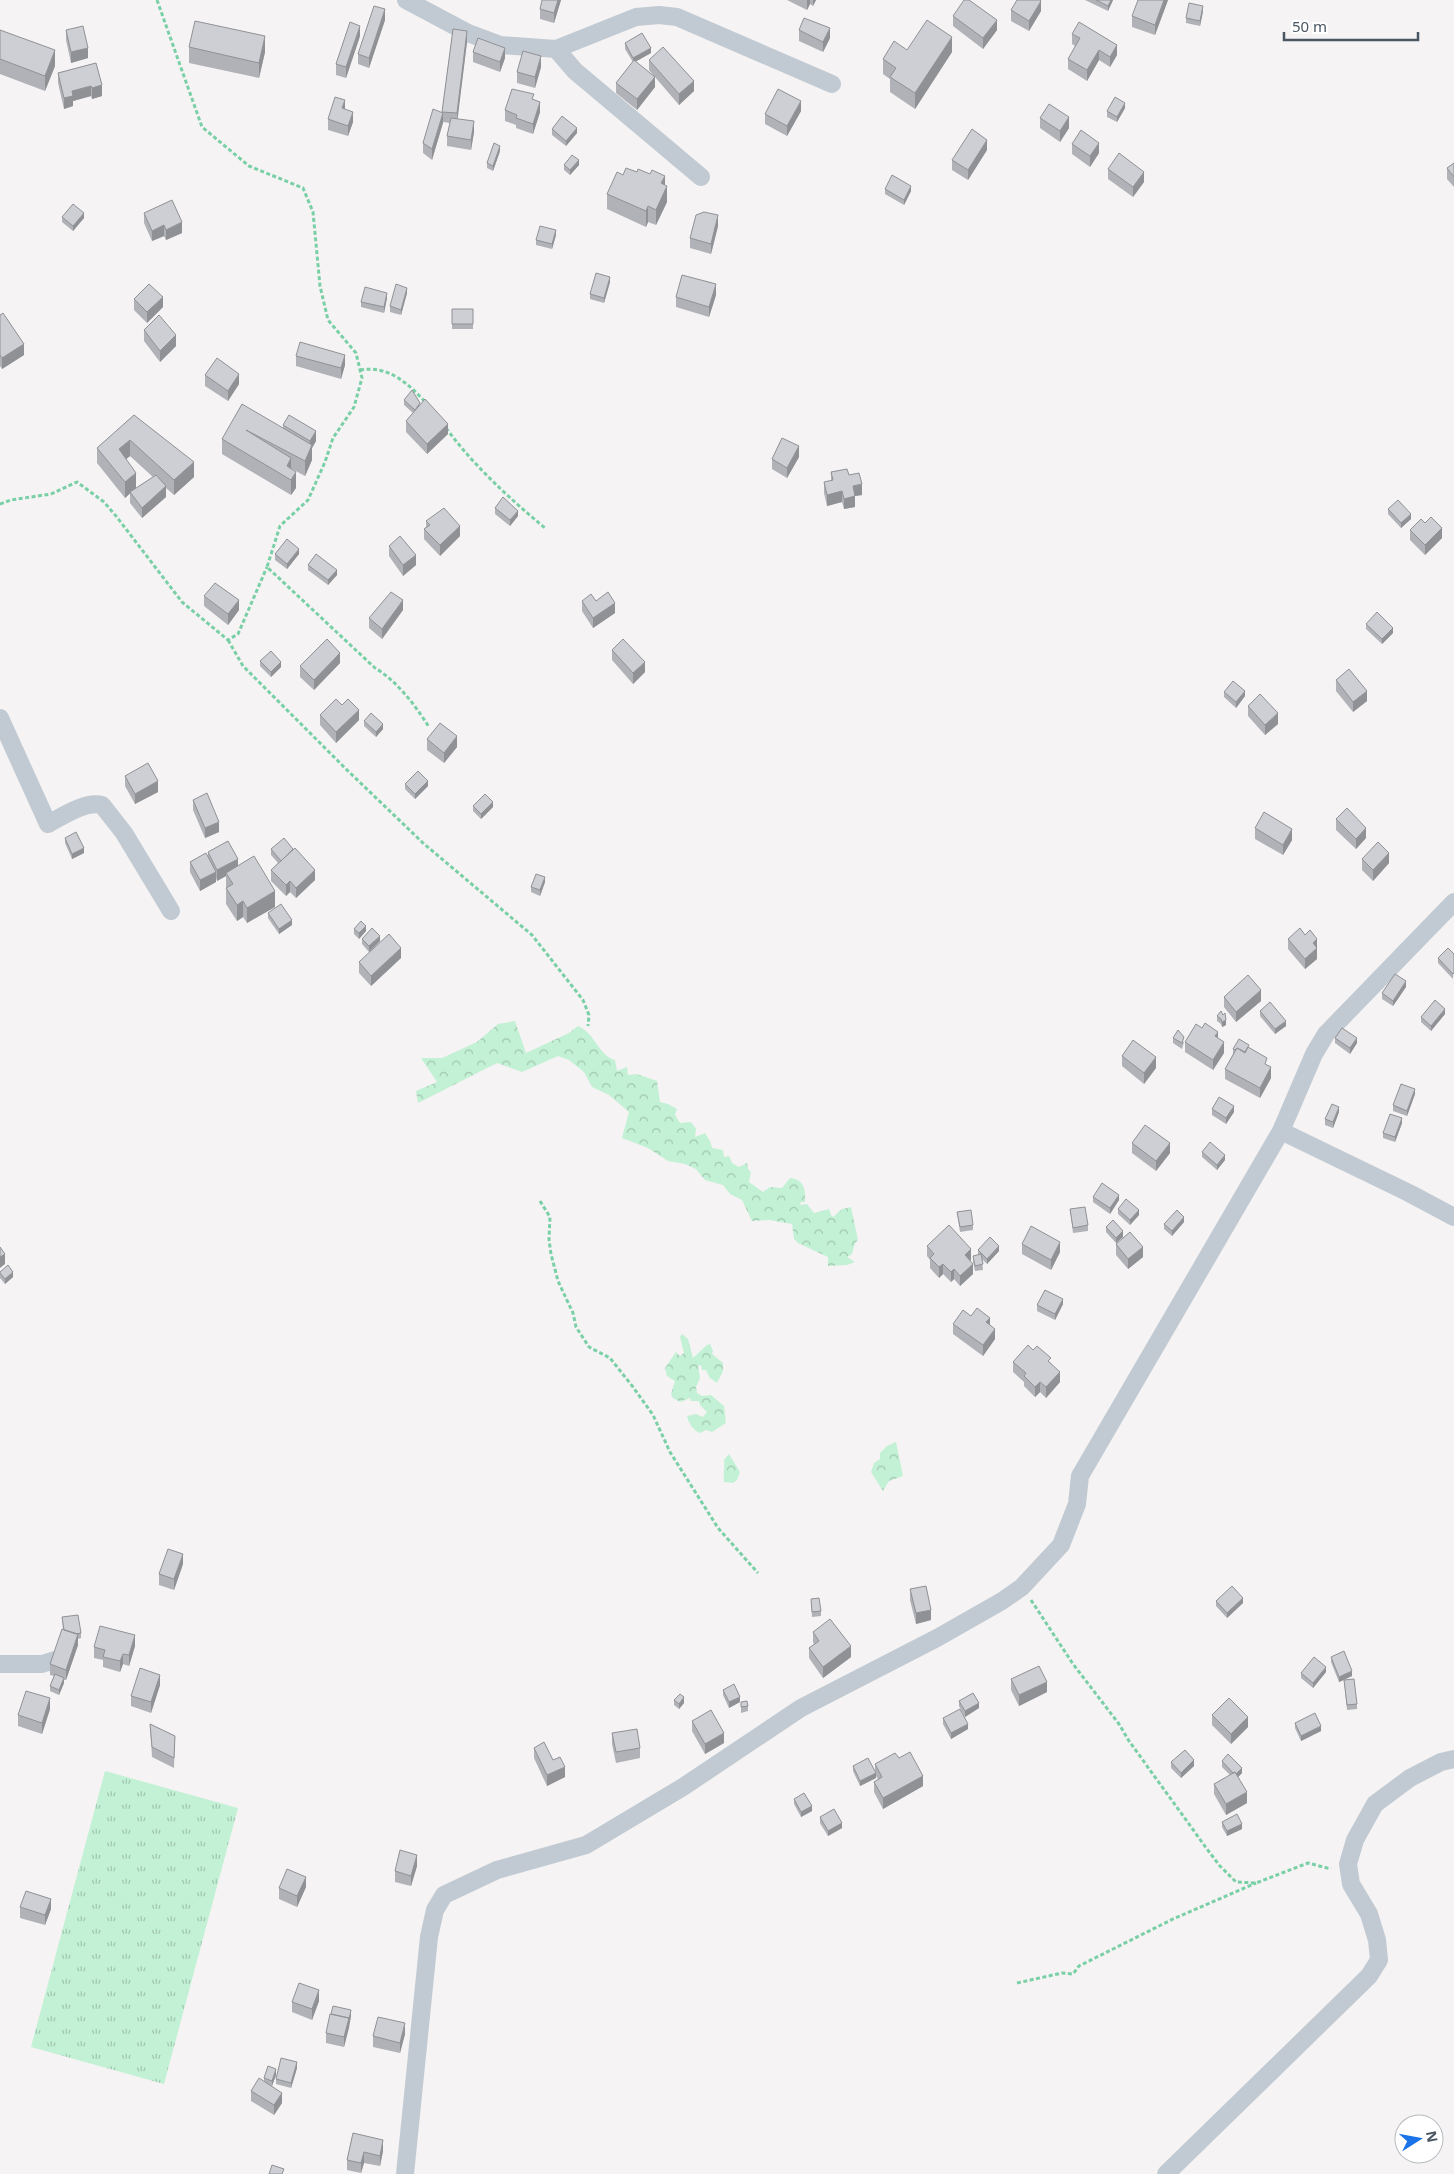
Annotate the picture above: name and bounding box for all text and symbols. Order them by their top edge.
scale bar [1284,10,1418,42]
text: 50 m [1292,16,1327,36]
north arrow [1394,2114,1444,2164]
text: N [1422,2129,1443,2144]

